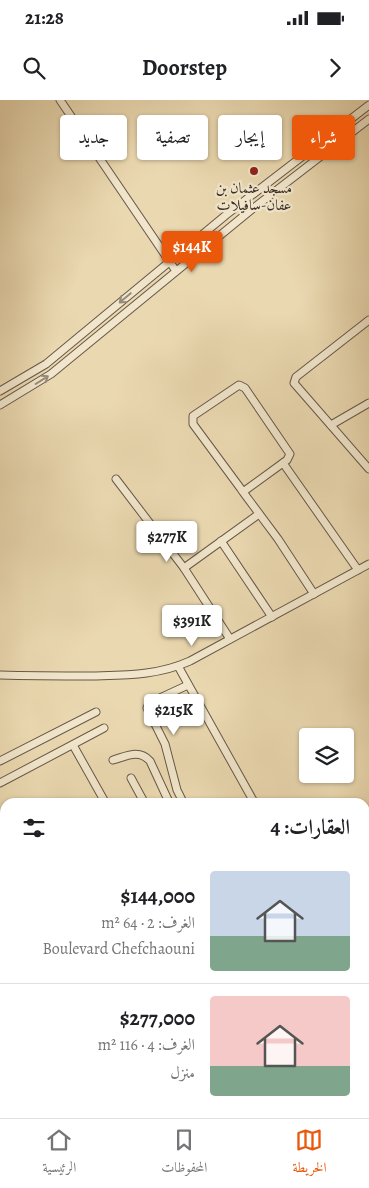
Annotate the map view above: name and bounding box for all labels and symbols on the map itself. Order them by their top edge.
marker: مسجد عثمان بن عفان-سافيلات [248,165,260,177]
place label: مسجد عثمان بن عفان-سافيلات [216,178,292,215]
pin: $144K [157,230,227,273]
one-way arrow [119,292,132,303]
one-way arrow [35,374,49,385]
pin: $277K [132,520,202,563]
pin: $391K [157,604,227,647]
pin: $215K [139,694,209,736]

